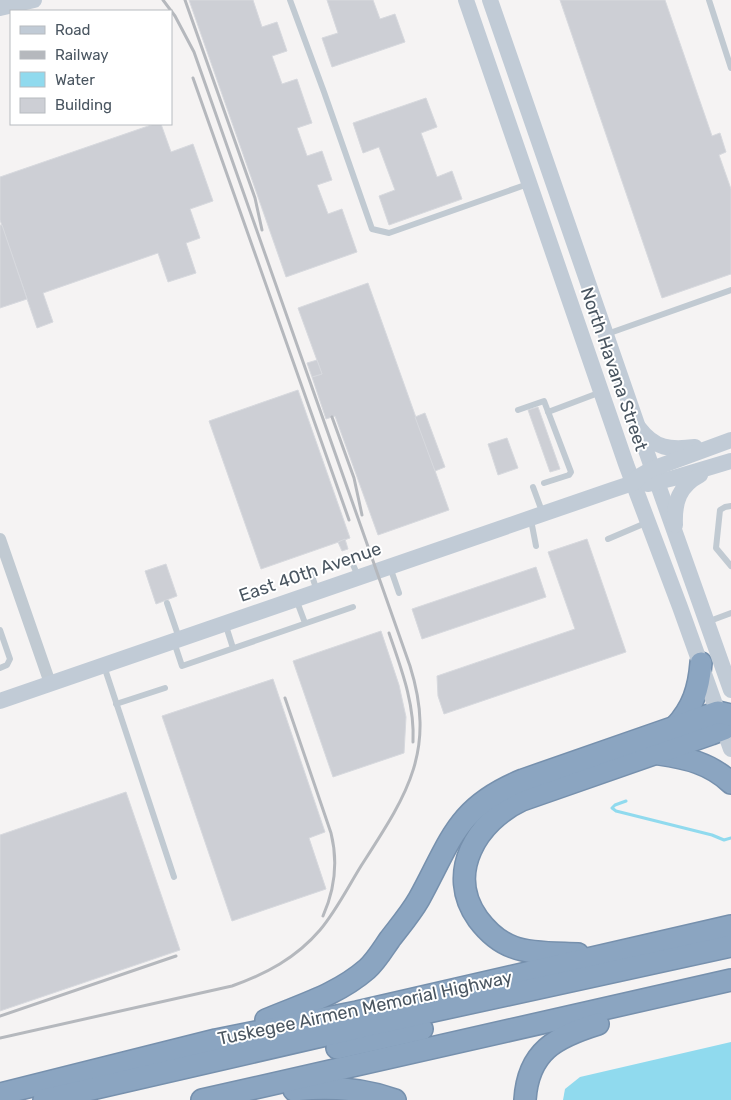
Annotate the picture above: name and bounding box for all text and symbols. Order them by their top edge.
legend [10,10,172,125]
text: Road [55,21,91,39]
text: Railway [55,46,109,64]
text: Water [55,71,95,89]
text: Building [55,96,112,114]
street label: North Havana Street [576,284,652,454]
street label: East 40th Avenue [236,537,384,607]
street label: Tuskegee Airmen Memorial Highway [216,966,514,1050]

